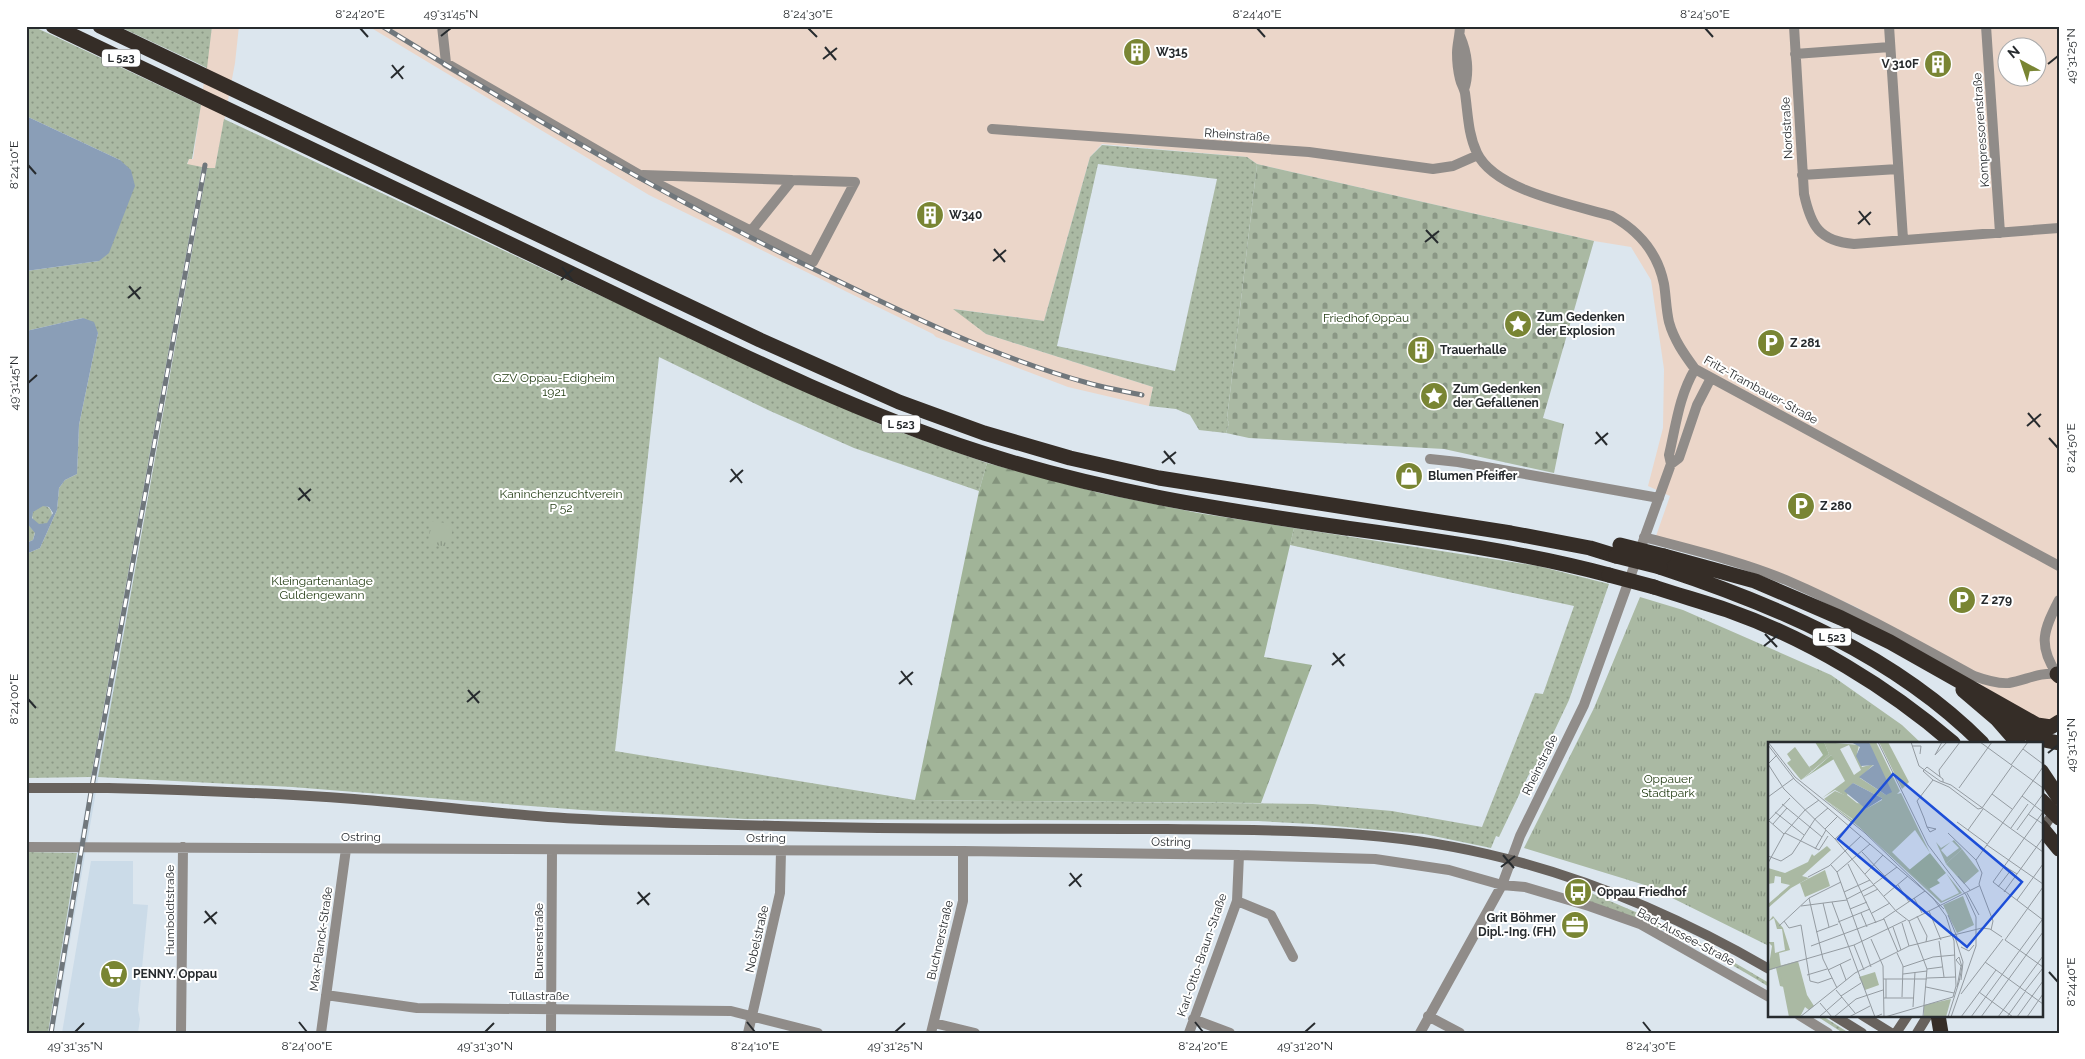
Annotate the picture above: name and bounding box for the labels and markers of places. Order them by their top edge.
building icon: W315 [1122,37,1152,67]
place label: W315 [1156,45,1188,59]
building icon: V 310F [1923,49,1953,79]
place label: V 310F [1882,57,1919,71]
building icon: W340 [915,200,945,230]
place label: W340 [949,208,982,222]
place icon: Zum Gedenken der Explosion [1503,309,1533,339]
place label: Zum Gedenken der Explosion [1537,310,1625,338]
parking icon: Z 281 [1756,328,1786,358]
building icon: Trauerhalle [1406,335,1436,365]
place label: Z 281 [1790,336,1820,350]
place label: Trauerhalle [1440,343,1507,357]
place icon: Zum Gedenken der Gefallenen [1419,381,1449,411]
place label: Zum Gedenken der Gefallenen [1453,382,1541,410]
shop icon: Blumen Pfeiffer [1394,461,1424,491]
place label: Blumen Pfeiffer [1428,469,1518,483]
parking icon: Z 280 [1786,491,1816,521]
place label: Z 280 [1820,499,1852,513]
parking icon: Z 279 [1947,585,1977,615]
place label: Z 279 [1981,593,2012,607]
bus stop icon: Oppau Friedhof [1563,877,1593,907]
place label: Oppau Friedhof [1597,885,1687,899]
office icon: Grit Böhmer Dipl.-Ing. (FH) [1560,910,1590,940]
place label: Grit Böhmer Dipl.-Ing. (FH) [1478,911,1556,939]
supermarket icon: PENNY. Oppau [99,959,129,989]
place label: PENNY. Oppau [133,967,217,981]

